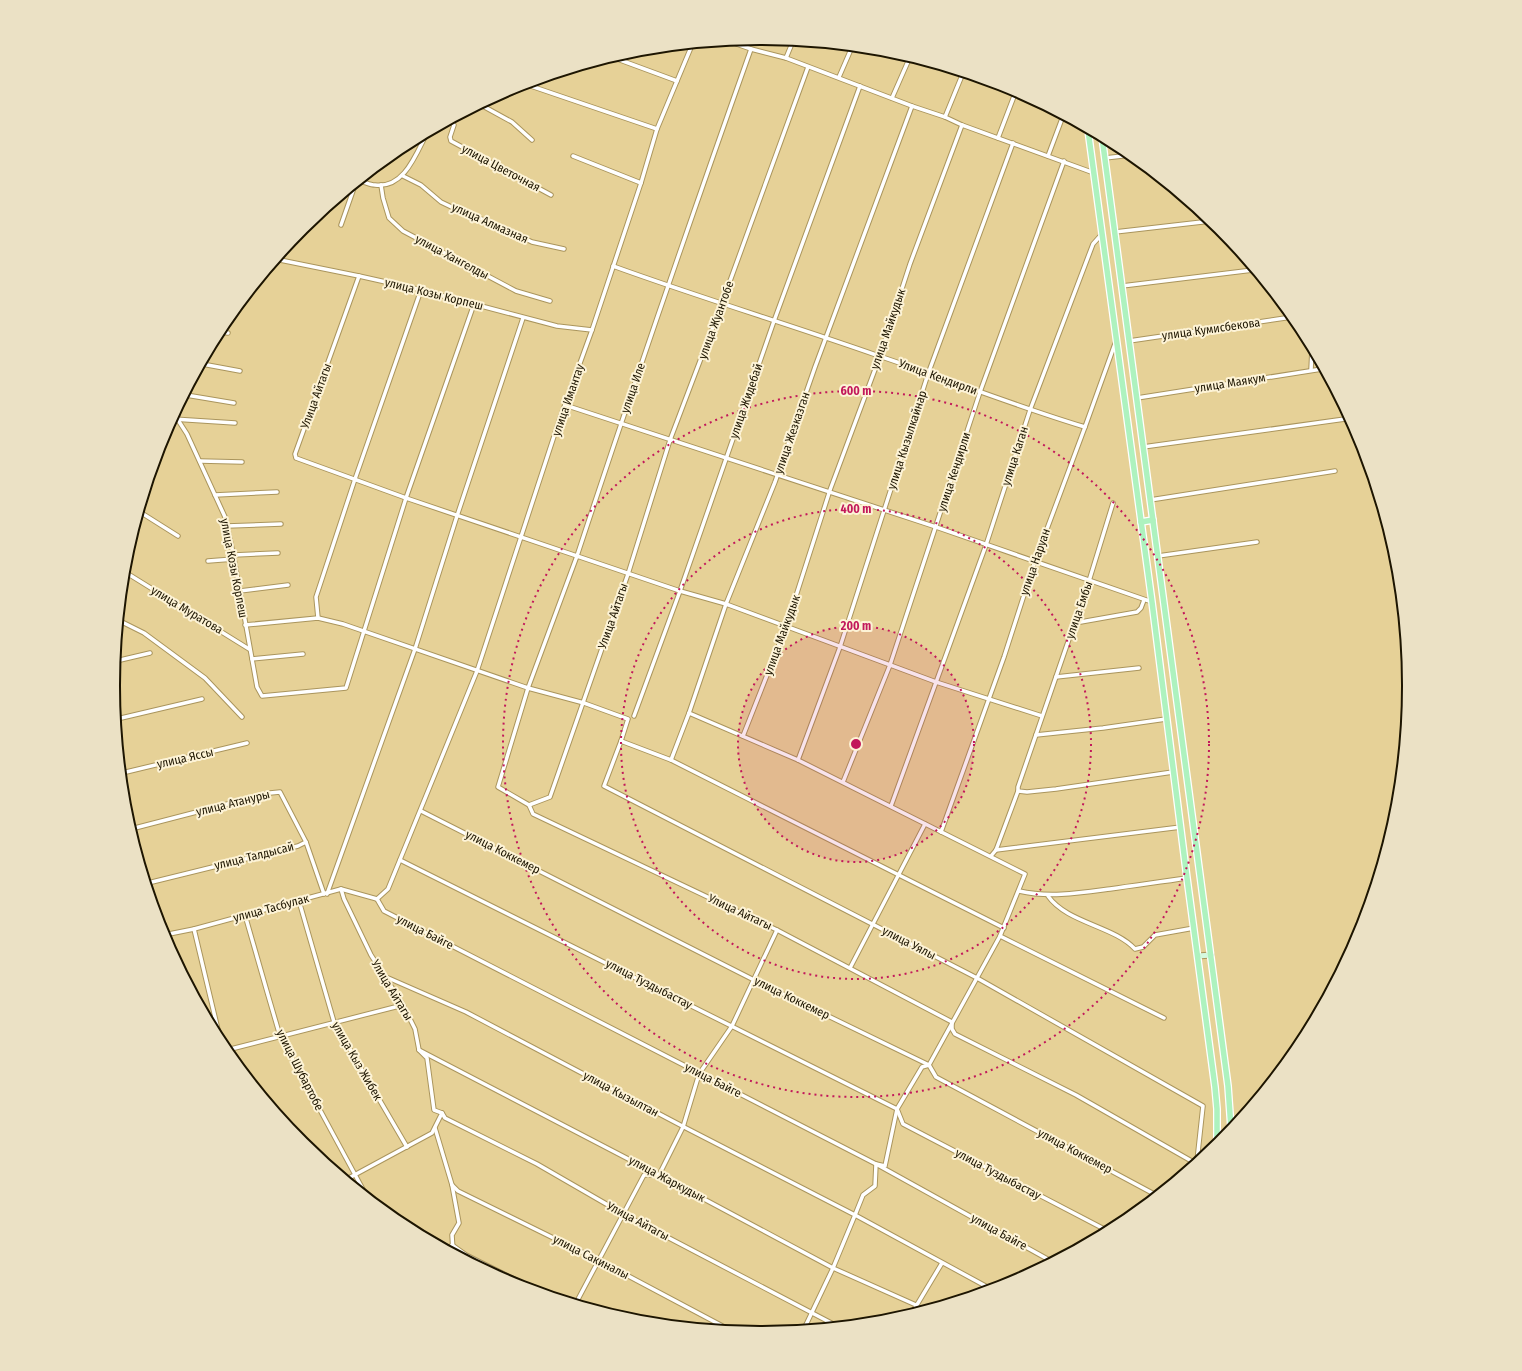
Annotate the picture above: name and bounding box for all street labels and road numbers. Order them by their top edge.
street label: улица Цветочная [459,141,543,195]
street label: улица Алмазная [450,200,530,246]
street label: улица Хангелды [413,232,491,282]
street label: улица Козы Корпеш [383,275,485,313]
street label: улица Жуантобе [695,279,737,361]
street label: улица Майкудык [868,287,908,371]
street label: улица Кумисбекова [1161,315,1261,343]
street label: Улица Кендирли [896,356,979,398]
street label: Улица Айтагы [297,361,334,432]
street label: улица Иле [618,361,648,415]
street label: улица Имантау [549,362,587,438]
street label: улица Жидебай [727,362,765,440]
street label: улица Маякум [1194,370,1266,396]
street label: улица Кызылкайнар [884,389,930,491]
street label: улица Жезказган [771,390,813,476]
street label: улица Каган [999,425,1031,487]
street label: улица Кендирли [935,430,973,514]
street label: улица Козы Корпеш [217,517,251,619]
street label: улица Наруан [1017,527,1053,597]
street label: улица Ембы [1063,579,1095,641]
street label: Улица Айтагы [595,581,631,652]
street label: улица Муратова [149,583,226,637]
street label: улица Майкудык [761,593,803,677]
street label: улица Яссы [155,745,215,771]
street label: улица Атануры [195,787,271,819]
street label: улица Коккемер [463,827,543,877]
street label: улица Талдысай [213,839,295,873]
street label: улица Тасбулак [232,891,311,925]
street label: Улица Айтагы [705,891,774,933]
street label: улица Байге [394,912,456,952]
street label: улица Уялы [880,924,938,962]
street label: Улица Айтагы [368,956,416,1023]
street label: улица Туздыбастау [603,956,695,1012]
street label: улица Коккемер [752,974,832,1022]
street label: улица Кыз Жибек [329,1019,385,1103]
street label: улица Шубартобе [273,1027,327,1113]
street label: улица Байге [682,1060,744,1100]
street label: улица Кызылтан [581,1068,661,1120]
street label: улица Коккемер [1035,1126,1115,1176]
street label: улица Туздыбастау [953,1145,1044,1203]
street label: улица Жаркудык [626,1153,708,1205]
street label: Улица Айтагы [604,1198,672,1243]
street label: улица Байге [969,1211,1029,1253]
street label: улица Сакиналы [551,1232,631,1282]

